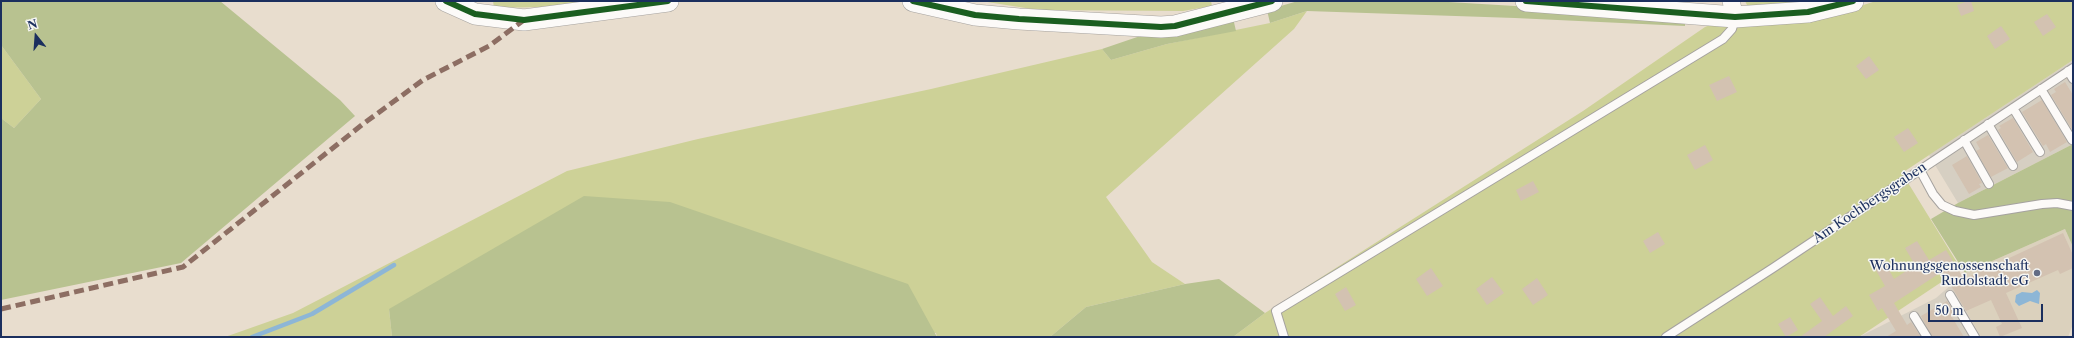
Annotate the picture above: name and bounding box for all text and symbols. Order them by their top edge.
north arrow [16,16,56,56]
text: N [26,16,39,33]
street label: Am Kochbergsgraben [1810,159,1930,247]
place label: Wohnungsgenossenschaft Rudolstadt eG [1870,258,2029,289]
marker: Wohnungsgenossenschaft Rudolstadt eG [2032,268,2042,278]
scale bar [1930,296,2045,322]
text: 50 m [1935,303,1964,318]

